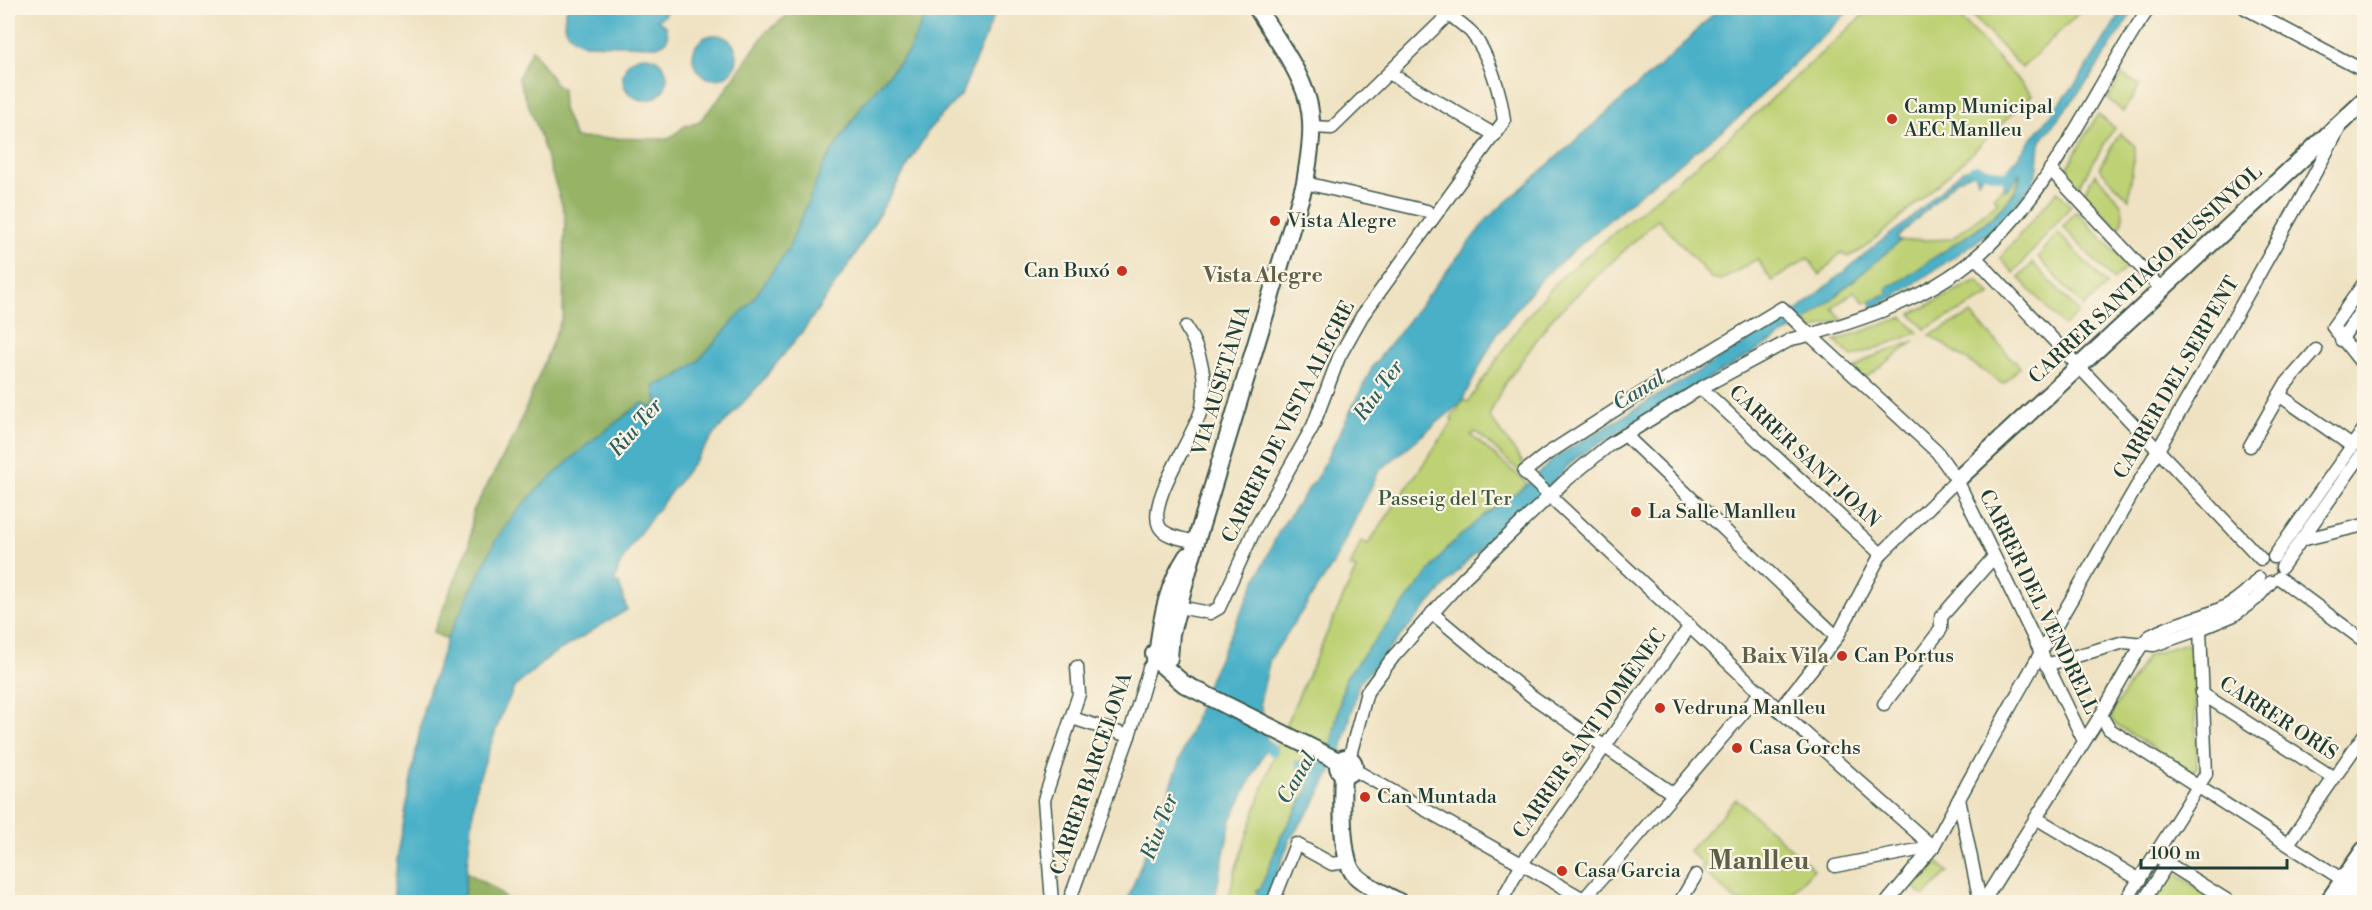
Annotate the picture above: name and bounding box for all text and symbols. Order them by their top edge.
place label: Camp Municipal AEC Manlleu [1903,95,2053,143]
marker: Camp Municipal AEC Manlleu [1885,112,1899,126]
street label: CARRER SANTIAGO RUSSINYOL [2024,160,2268,390]
place label: Vista Alegre [1286,209,1396,234]
marker: Vista Alegre [1268,214,1282,228]
place label: Can Buxó [1024,259,1110,284]
district label: Vista Alegre [1202,263,1323,289]
marker: Can Buxó [1115,264,1129,278]
street label: CARRER DEL SERPENT [2109,272,2245,484]
street label: CARRER DE VISTA ALEGRE [1217,297,1361,547]
street label: VIA AUSETÀNIA [1186,301,1257,460]
water label: Riu Ter [1348,355,1410,427]
water label: Canal [1608,365,1670,417]
street label: CARRER SANT JOAN [1723,380,1885,534]
water label: Riu Ter [603,393,669,463]
street label: CARRER DEL VENDRELL [1973,486,2103,718]
park label: Passeig del Ter [1378,487,1512,512]
place label: La Salle Manlleu [1648,500,1797,525]
marker: La Salle Manlleu [1629,505,1643,519]
street label: CARRER SANT DOMÈNEC [1507,624,1672,844]
district label: Baix Vila [1741,644,1829,670]
place label: Can Portus [1854,644,1954,669]
marker: Can Portus [1835,649,1849,663]
street label: CARRER BARCELONA [1046,668,1139,879]
street label: CARRER ORÍS [2214,671,2342,767]
place label: Vedruna Manlleu [1671,696,1826,721]
marker: Vedruna Manlleu [1653,701,1667,715]
place label: Casa Gorchs [1749,736,1861,761]
marker: Casa Gorchs [1730,741,1744,755]
water label: Canal [1272,747,1322,809]
place label: Can Muntada [1377,785,1498,810]
water label: Riu Ter [1135,789,1185,865]
marker: Can Muntada [1358,790,1372,804]
scale bar [2141,832,2286,870]
text: 100 m [2150,842,2201,865]
district label: Manlleu [1708,845,1810,877]
place label: Casa Garcia [1574,859,1682,884]
marker: Casa Garcia [1555,864,1569,878]

